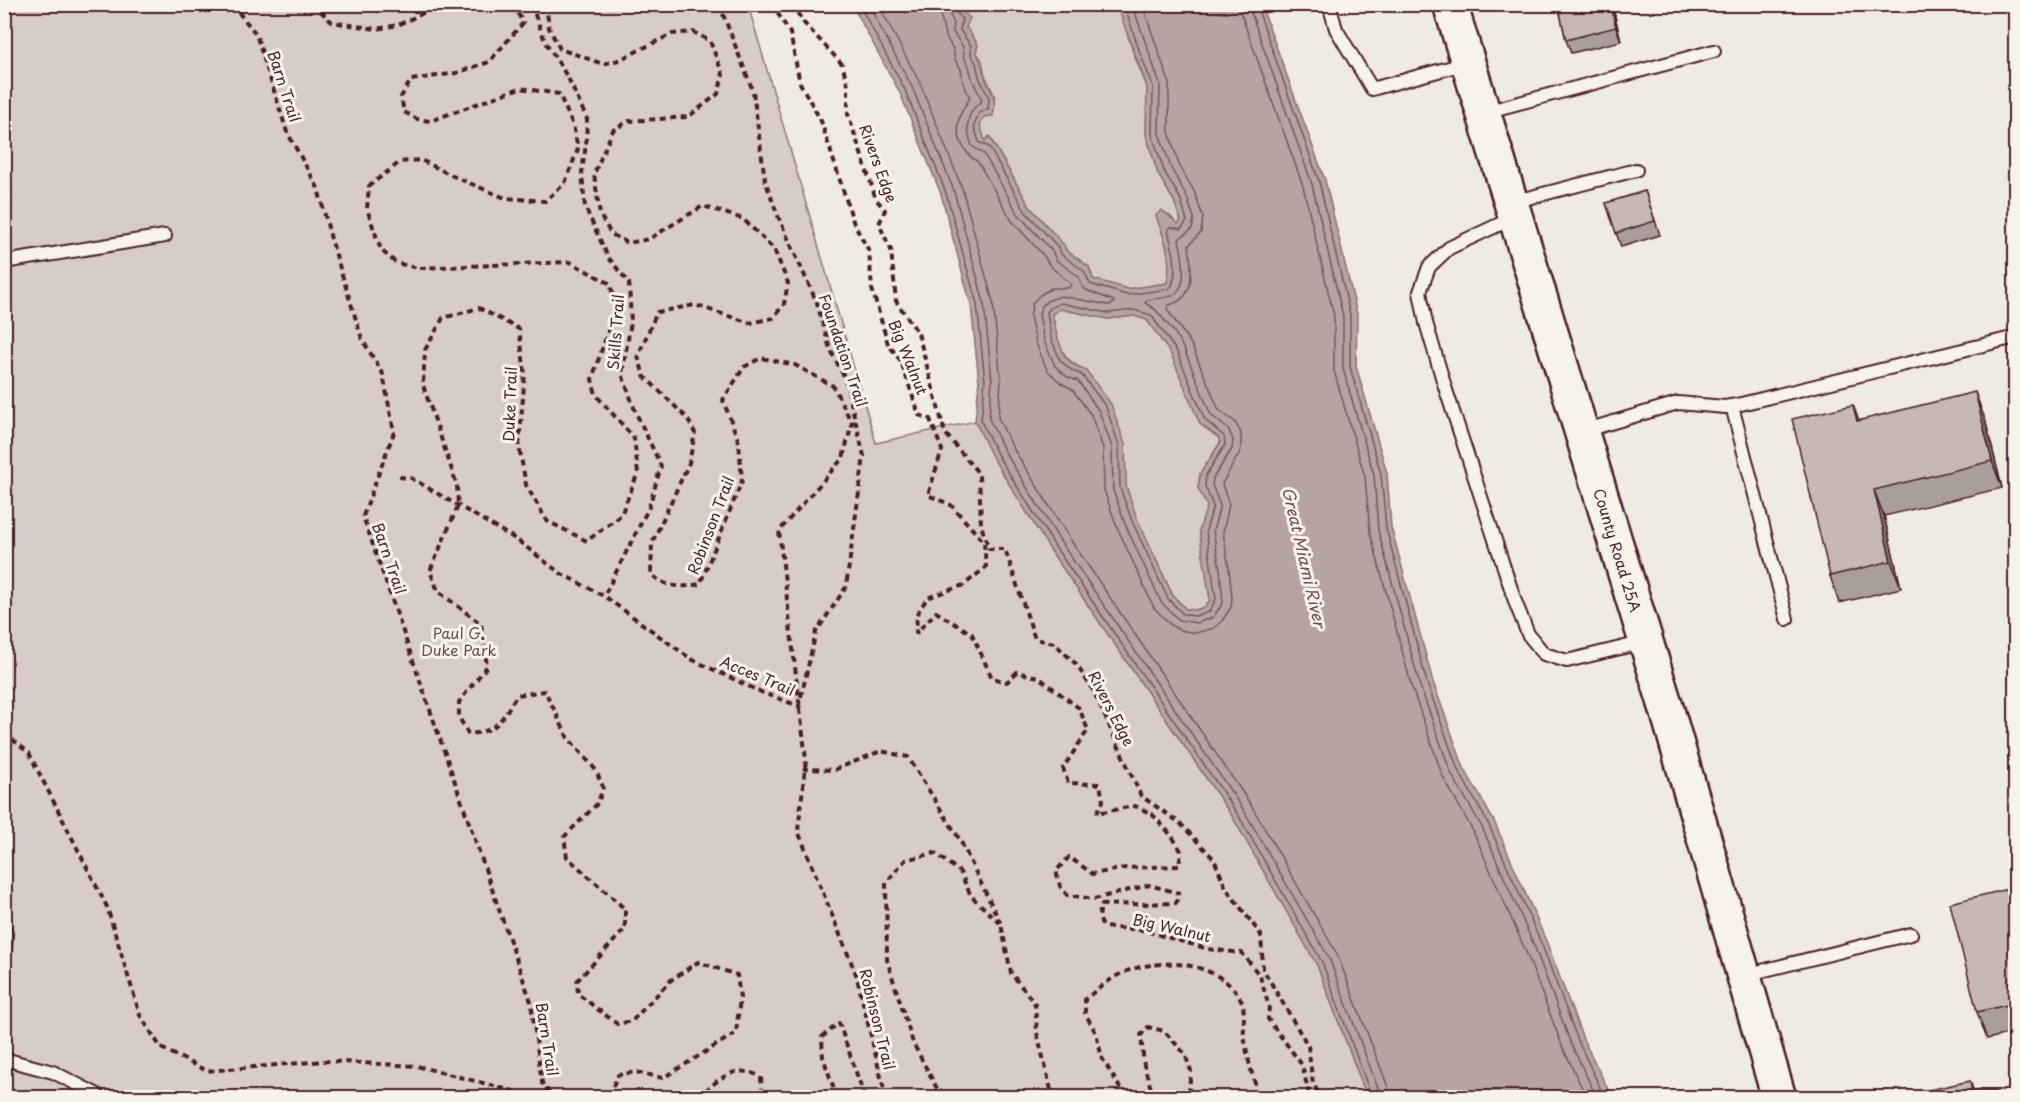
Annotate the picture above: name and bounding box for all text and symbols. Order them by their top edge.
street label: Barn Trail [263,47,307,125]
street label: Rivers Edge [854,120,904,206]
street label: Foundation Trail [814,290,874,410]
street label: Skills Trail [601,294,629,370]
street label: Big Walnut [883,316,935,398]
street label: Duke Trail [496,366,522,442]
street label: Robinson Trail [681,472,739,578]
water label: Great Miami River [1277,484,1333,632]
street label: County Road 25A [1588,485,1648,615]
street label: Barn Trail [367,519,413,597]
park label: Paul G. Duke Park [421,621,497,661]
street label: Acces Trail [717,649,799,701]
street label: Rivers Edge [1083,666,1141,750]
street label: Big Walnut [1131,907,1213,947]
street label: Robinson Trail [854,966,902,1072]
street label: Barn Trail [531,1000,565,1078]

